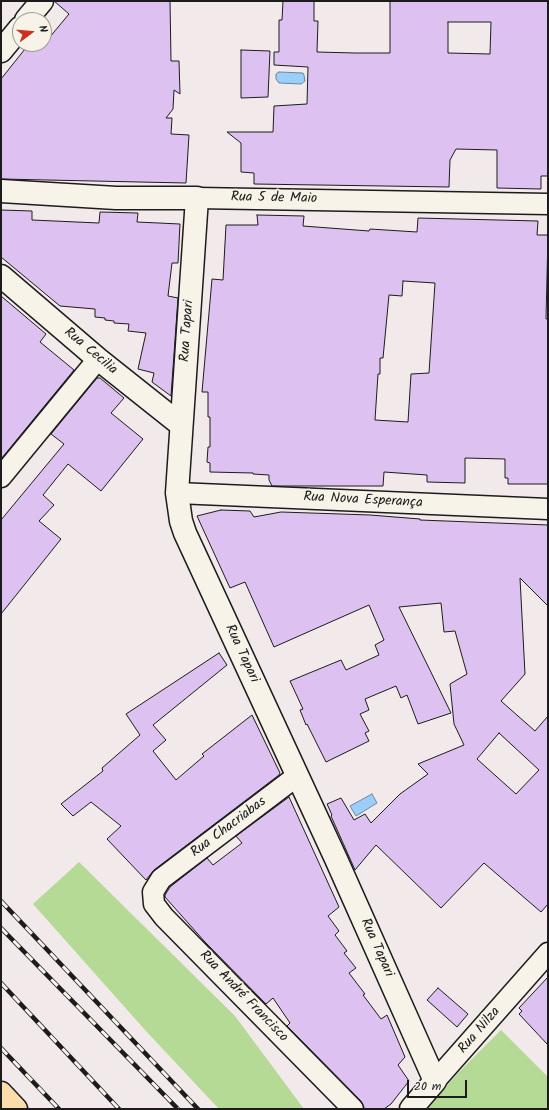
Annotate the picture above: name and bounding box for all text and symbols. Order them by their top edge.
north arrow [12,12,52,52]
text: N [33,23,52,35]
street label: Rua 5 de Maio [231,190,317,208]
street label: Rua Tapari [177,299,199,363]
street label: Rua Cecilia [60,325,120,379]
street label: Rua Nova Esperança [303,489,423,513]
street label: Rua Tapari [220,622,262,686]
street label: Rua Chacriabas [188,794,270,862]
street label: Rua Tapari [356,916,396,980]
street label: Rua André Francisco [195,948,291,1046]
street label: Rua Nilza [455,1004,505,1058]
scale bar [409,1072,469,1098]
text: 20 m [414,1077,441,1096]

